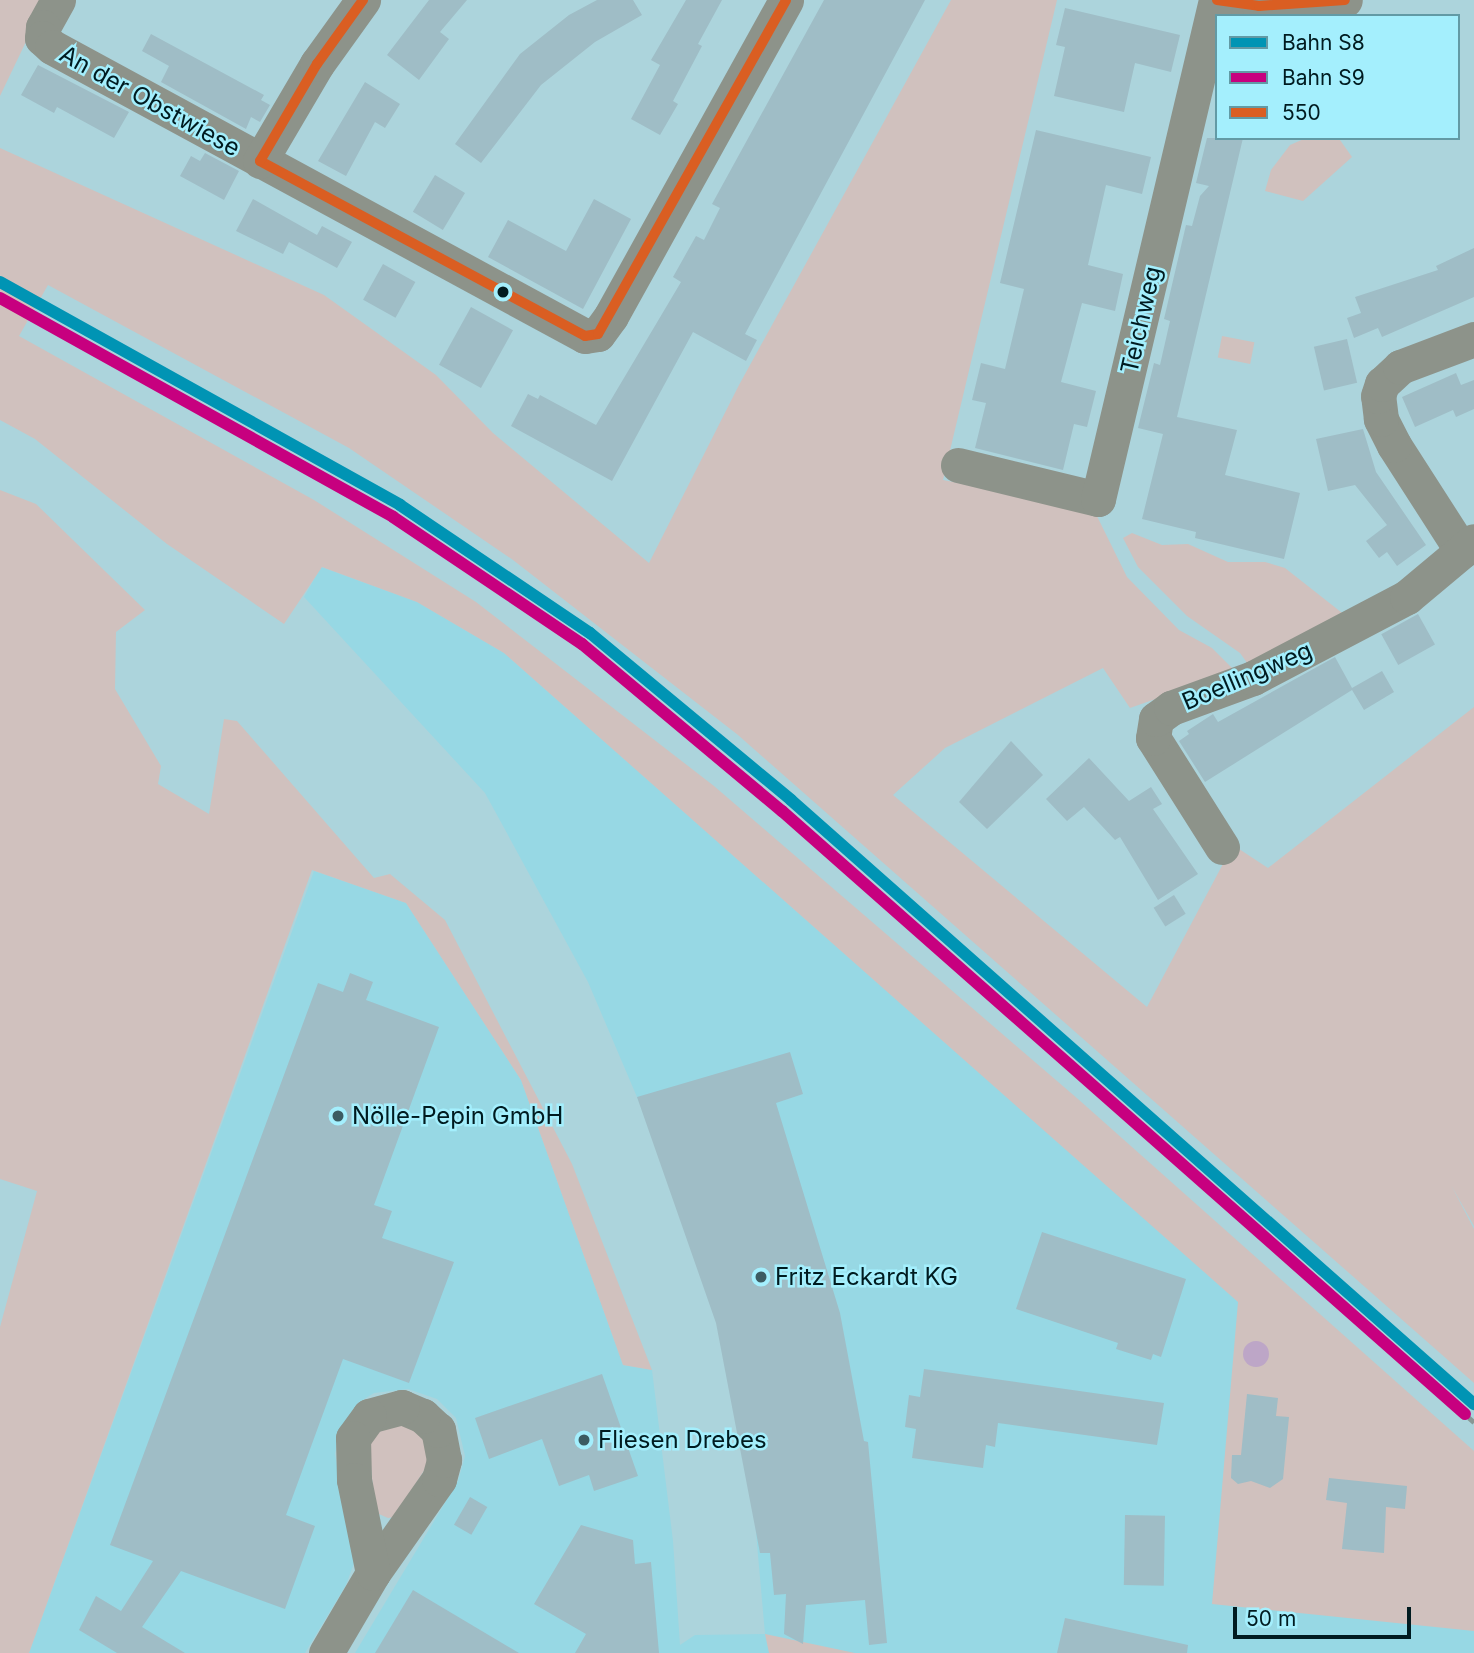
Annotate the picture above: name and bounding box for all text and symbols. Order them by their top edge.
legend [1215,14,1460,140]
text: Bahn S8 [1282,30,1365,55]
street label: An der Obstwiese [55,39,245,163]
text: Bahn S9 [1282,65,1365,90]
text: 550 [1282,100,1321,125]
street label: Teichweg [1115,264,1167,376]
unlabelled marker [496,285,510,299]
street label: Boellingweg [1178,636,1316,716]
place label: Nölle-Pepin GmbH [352,1102,563,1130]
marker: Nölle-Pepin GmbH [330,1108,346,1124]
place label: Fritz Eckardt KG [775,1263,958,1291]
marker: Fritz Eckardt KG [753,1269,769,1285]
place label: Fliesen Drebes [598,1426,767,1454]
marker: Fliesen Drebes [576,1432,592,1448]
scale bar [1236,1594,1414,1638]
text: 50 m [1246,1606,1296,1631]

